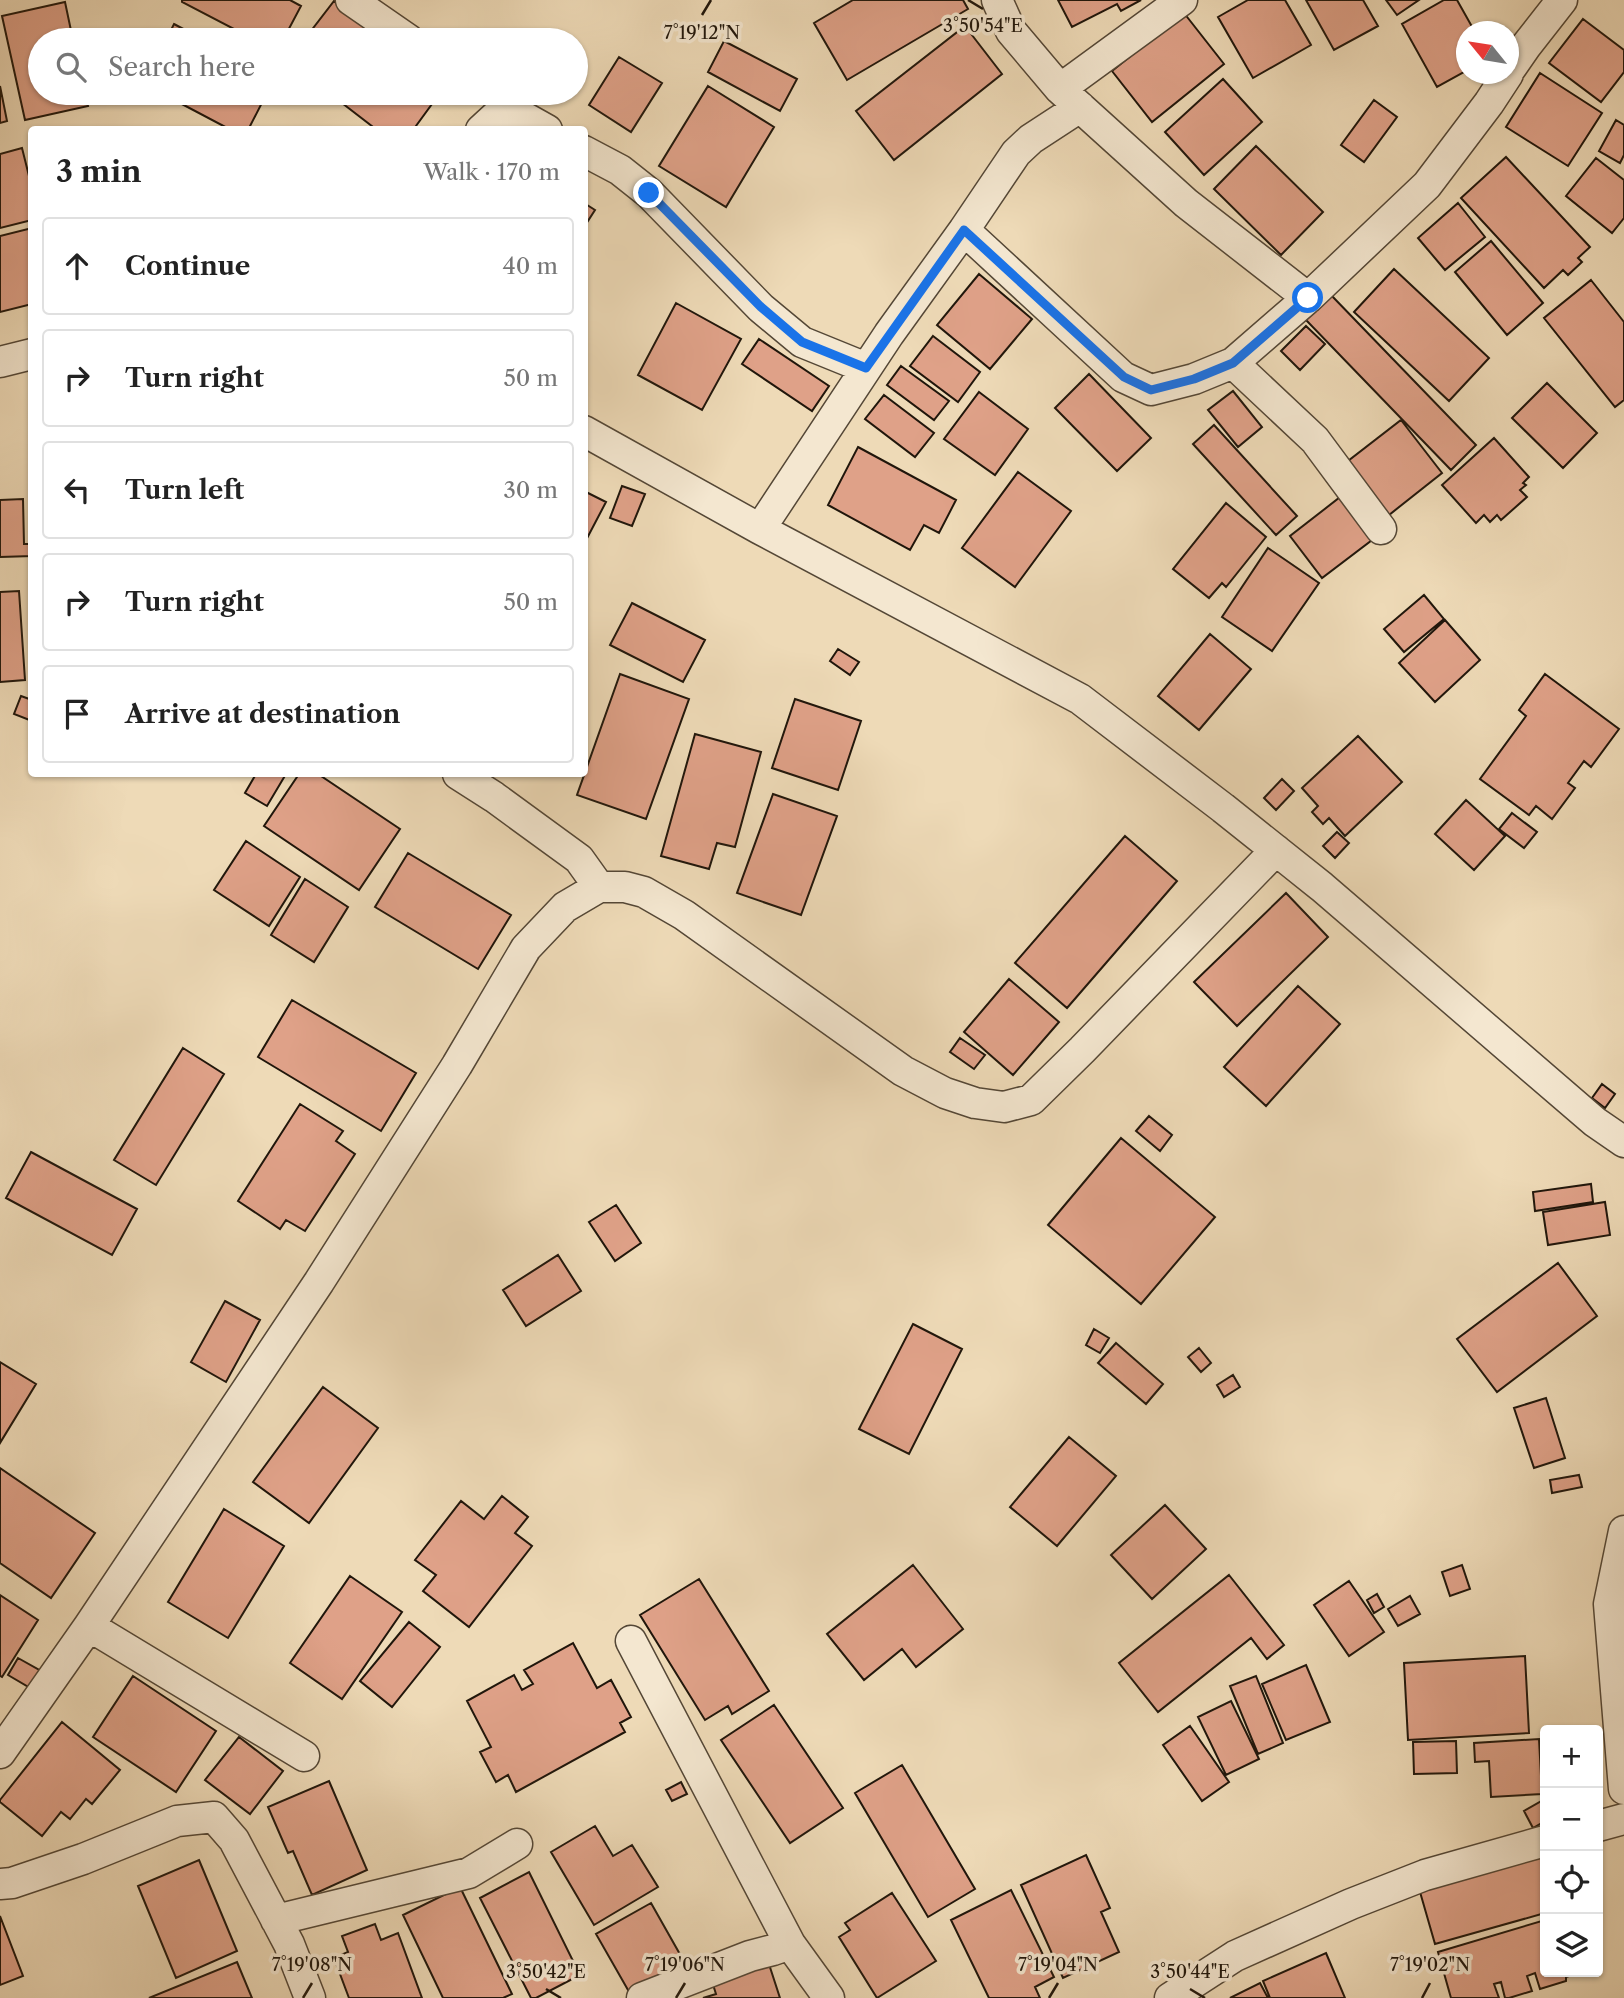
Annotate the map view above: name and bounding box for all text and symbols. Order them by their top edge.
text: 3°50'54"E [943,15,1023,37]
north arrow [1456,21,1519,84]
text: 7°19'12"N [664,22,740,44]
search box [28,28,588,105]
icon: search [52,48,90,86]
text: Search here [108,51,255,83]
text: 3 min [56,153,142,190]
text: Walk · 170 m [423,158,560,186]
route end [633,177,664,208]
icon: ahead [58,247,96,285]
text: Continue [125,250,250,282]
text: 40 m [503,252,558,280]
route start [1292,282,1323,313]
icon: right [58,359,96,397]
text: Turn right [125,362,264,394]
text: 50 m [503,364,558,392]
icon: left [58,471,96,509]
text: Turn left [125,474,244,506]
text: 30 m [503,476,558,504]
icon: right [58,583,96,621]
text: Turn right [125,586,264,618]
text: 50 m [503,588,558,616]
icon: arrive [58,695,96,733]
text: Arrive at destination [125,698,400,730]
map controls [1540,1725,1603,1977]
button: + [1540,1725,1603,1788]
button: − [1540,1788,1603,1851]
button: locate [1540,1851,1603,1914]
button: layers [1540,1914,1603,1977]
text: 7°19'08"N [272,1954,352,1976]
text: 7°19'06"N [645,1954,725,1976]
text: 7°19'04"N [1018,1954,1098,1976]
text: 7°19'02"N [1390,1954,1470,1976]
text: 3°50'42"E [506,1961,586,1983]
text: 3°50'44"E [1150,1961,1230,1983]

